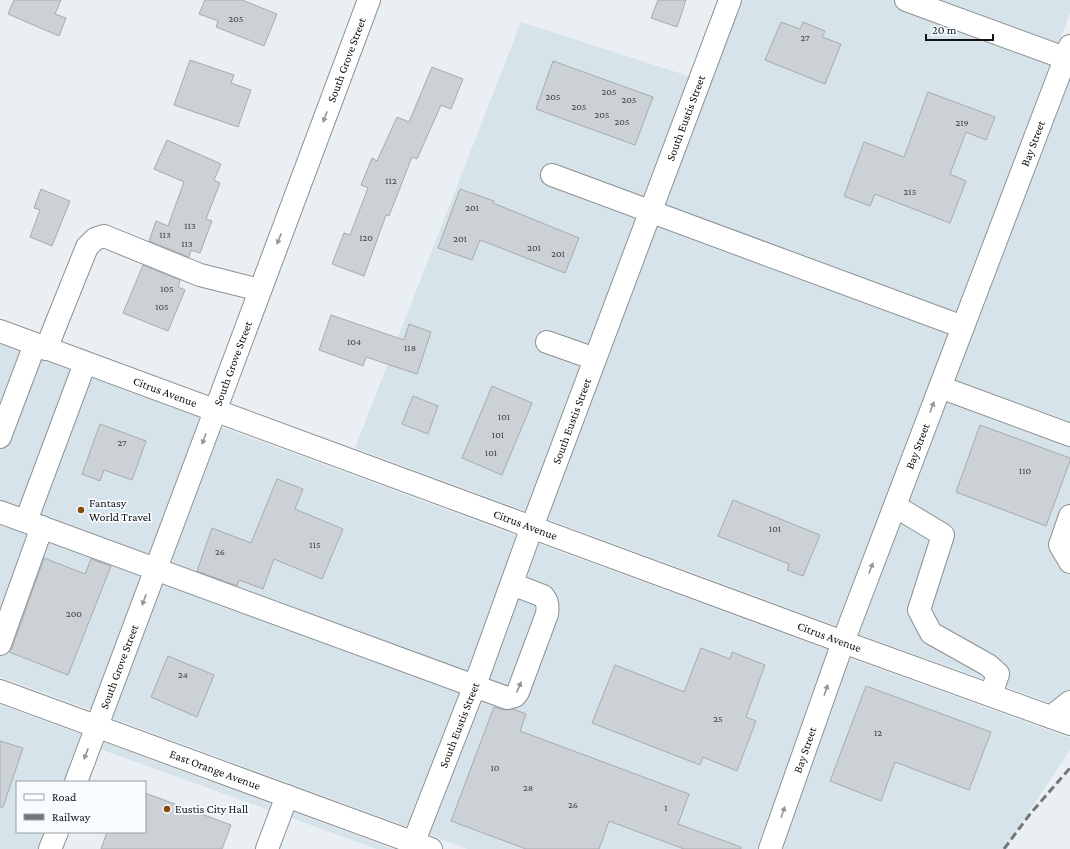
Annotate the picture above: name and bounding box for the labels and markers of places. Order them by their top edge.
place label: Fantasy World Travel [89,496,151,524]
marker: Fantasy World Travel [76,505,86,515]
place label: Eustis City Hall [175,802,248,816]
marker: Eustis City Hall [162,804,172,814]

